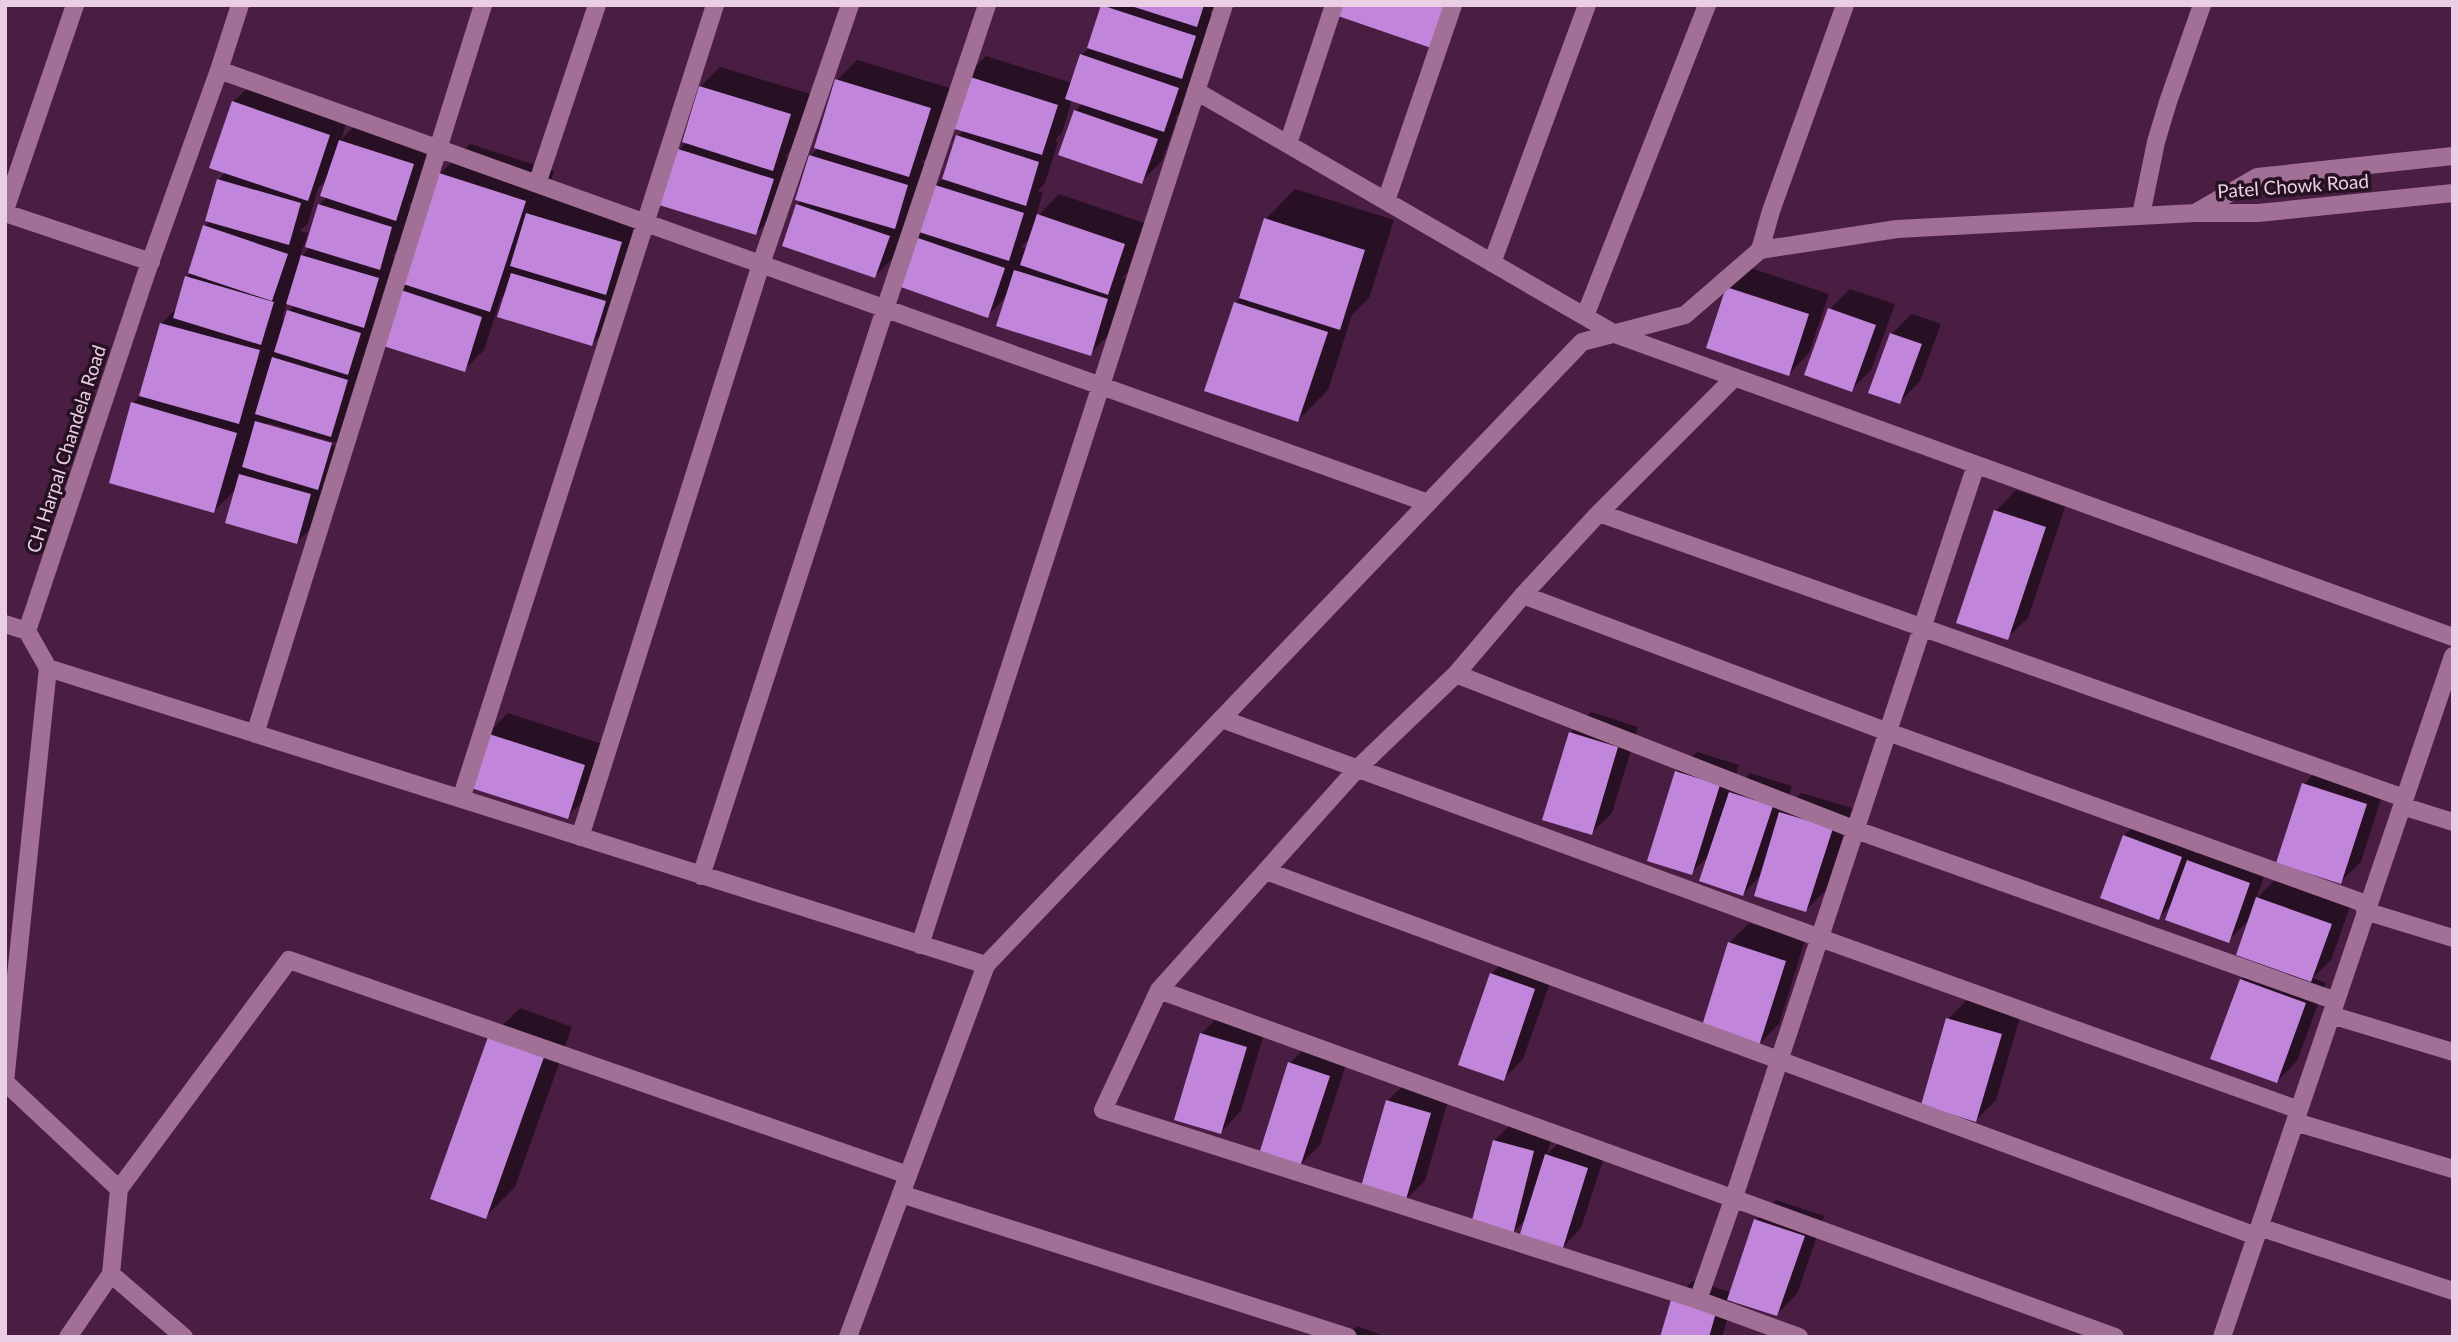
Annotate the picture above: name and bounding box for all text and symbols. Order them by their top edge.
street label: Patel Chowk Road [2216,169,2370,202]
street label: CH Harpal Chandela Road [21,342,110,556]

